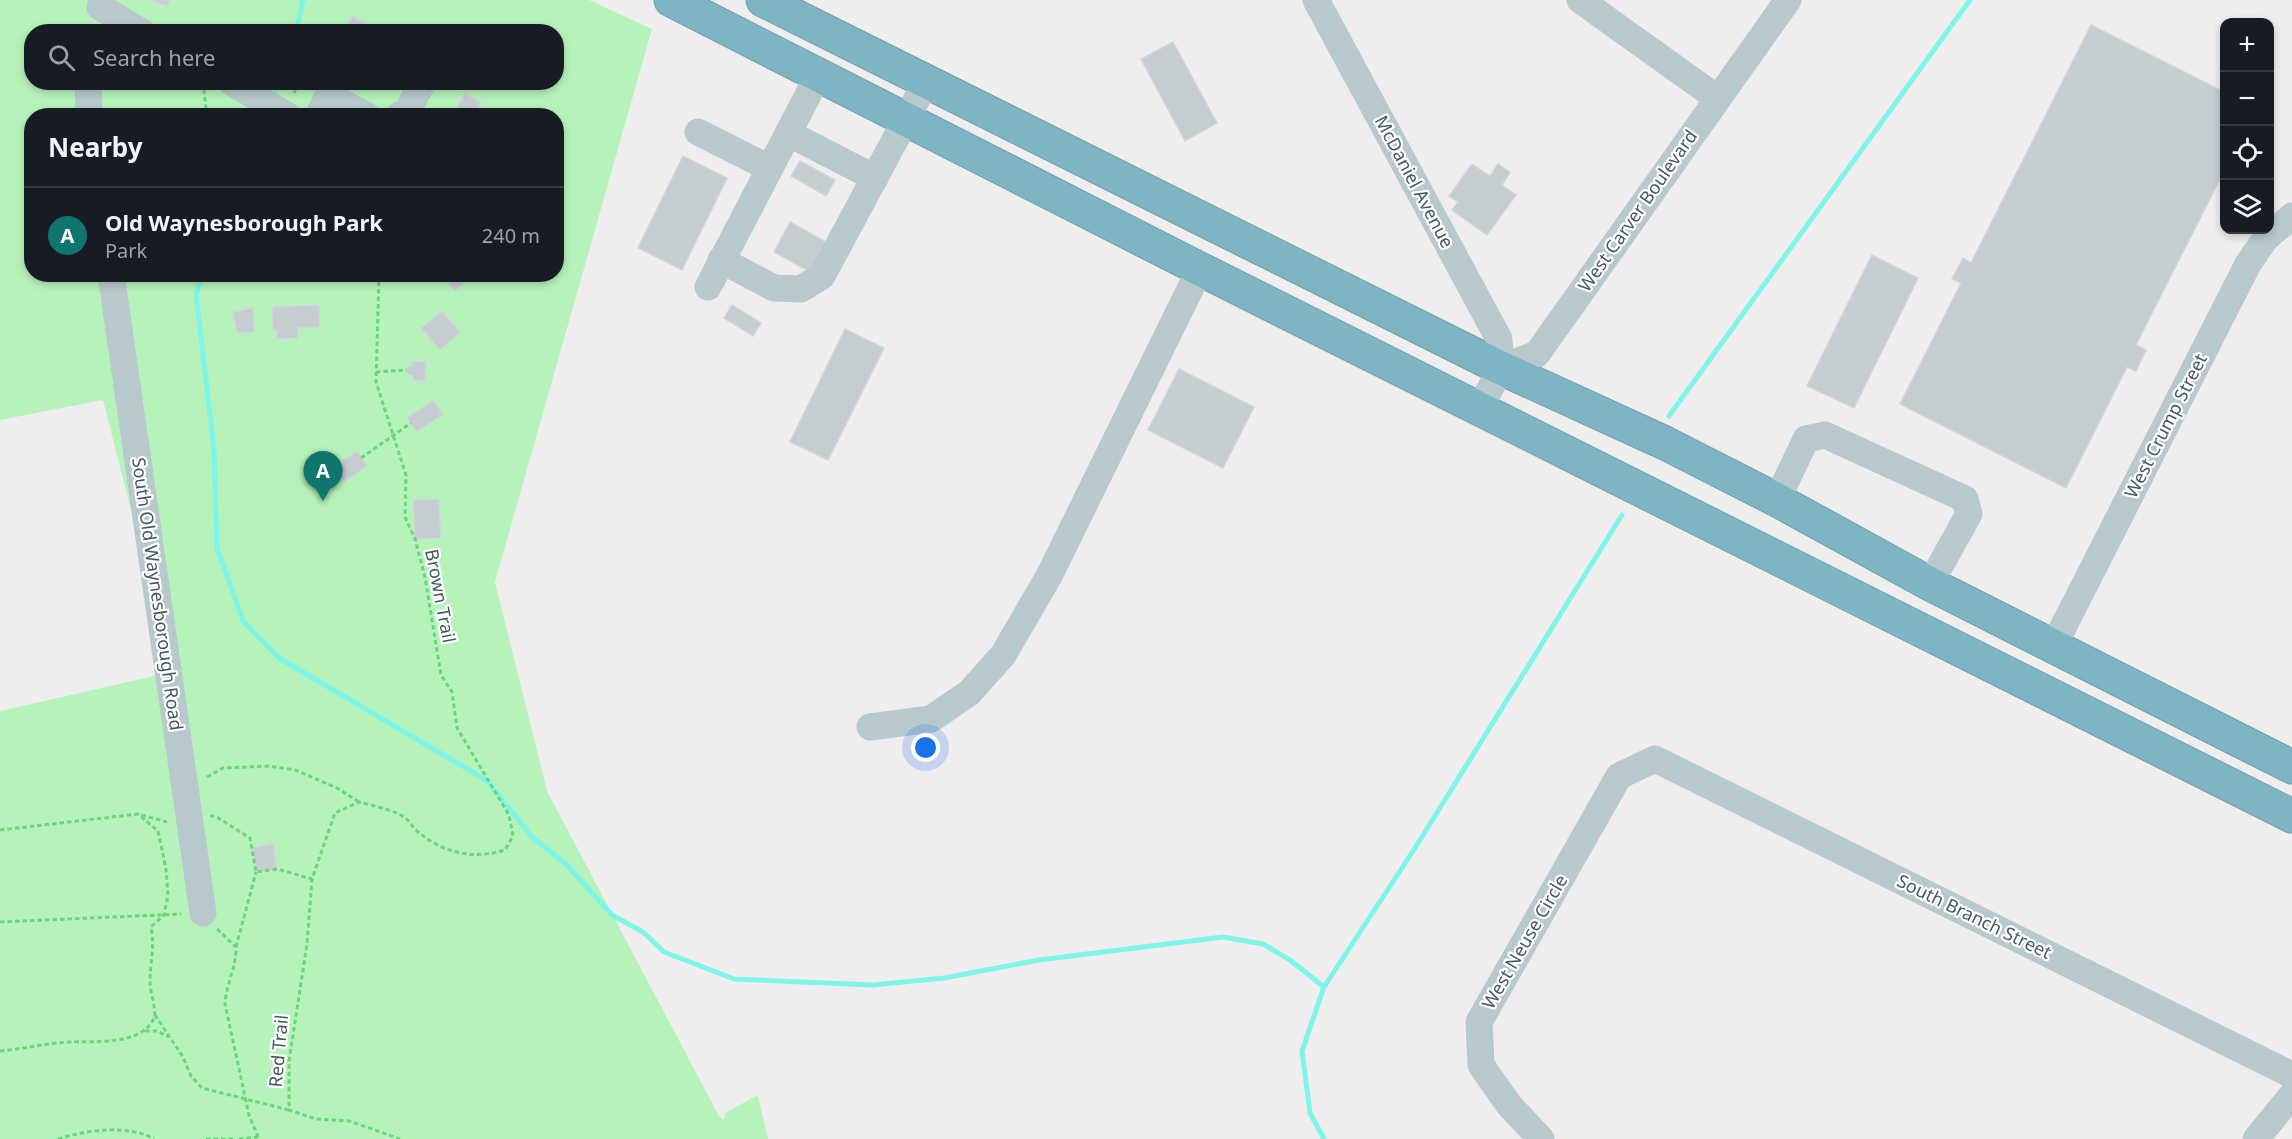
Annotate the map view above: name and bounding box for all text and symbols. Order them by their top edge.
map controls [2220,18,2274,234]
button: + [2220,18,2274,72]
search box [24,24,564,90]
icon: search [45,41,78,74]
text: Search here [93,42,215,72]
button: − [2220,72,2274,126]
street label: McDaniel Avenue [1370,111,1460,252]
street label: West Carver Boulevard [1572,125,1702,296]
button: locate [2220,126,2274,180]
text: Nearby [48,129,143,165]
button: layers [2220,180,2274,234]
text: Old Waynesborough Park [105,207,383,237]
text: A [61,222,74,249]
text: 240 m [482,222,540,249]
text: Park [105,237,147,264]
street label: West Crump Street [2118,349,2212,502]
pin: A [304,452,342,501]
street label: South Old Waynesborough Road [127,456,189,732]
street label: Brown Trail [420,547,462,645]
your location [911,733,940,762]
street label: South Branch Street [1893,868,2056,964]
street label: West Neuse Circle [1476,870,1572,1013]
street label: Red Trail [263,1014,293,1088]

